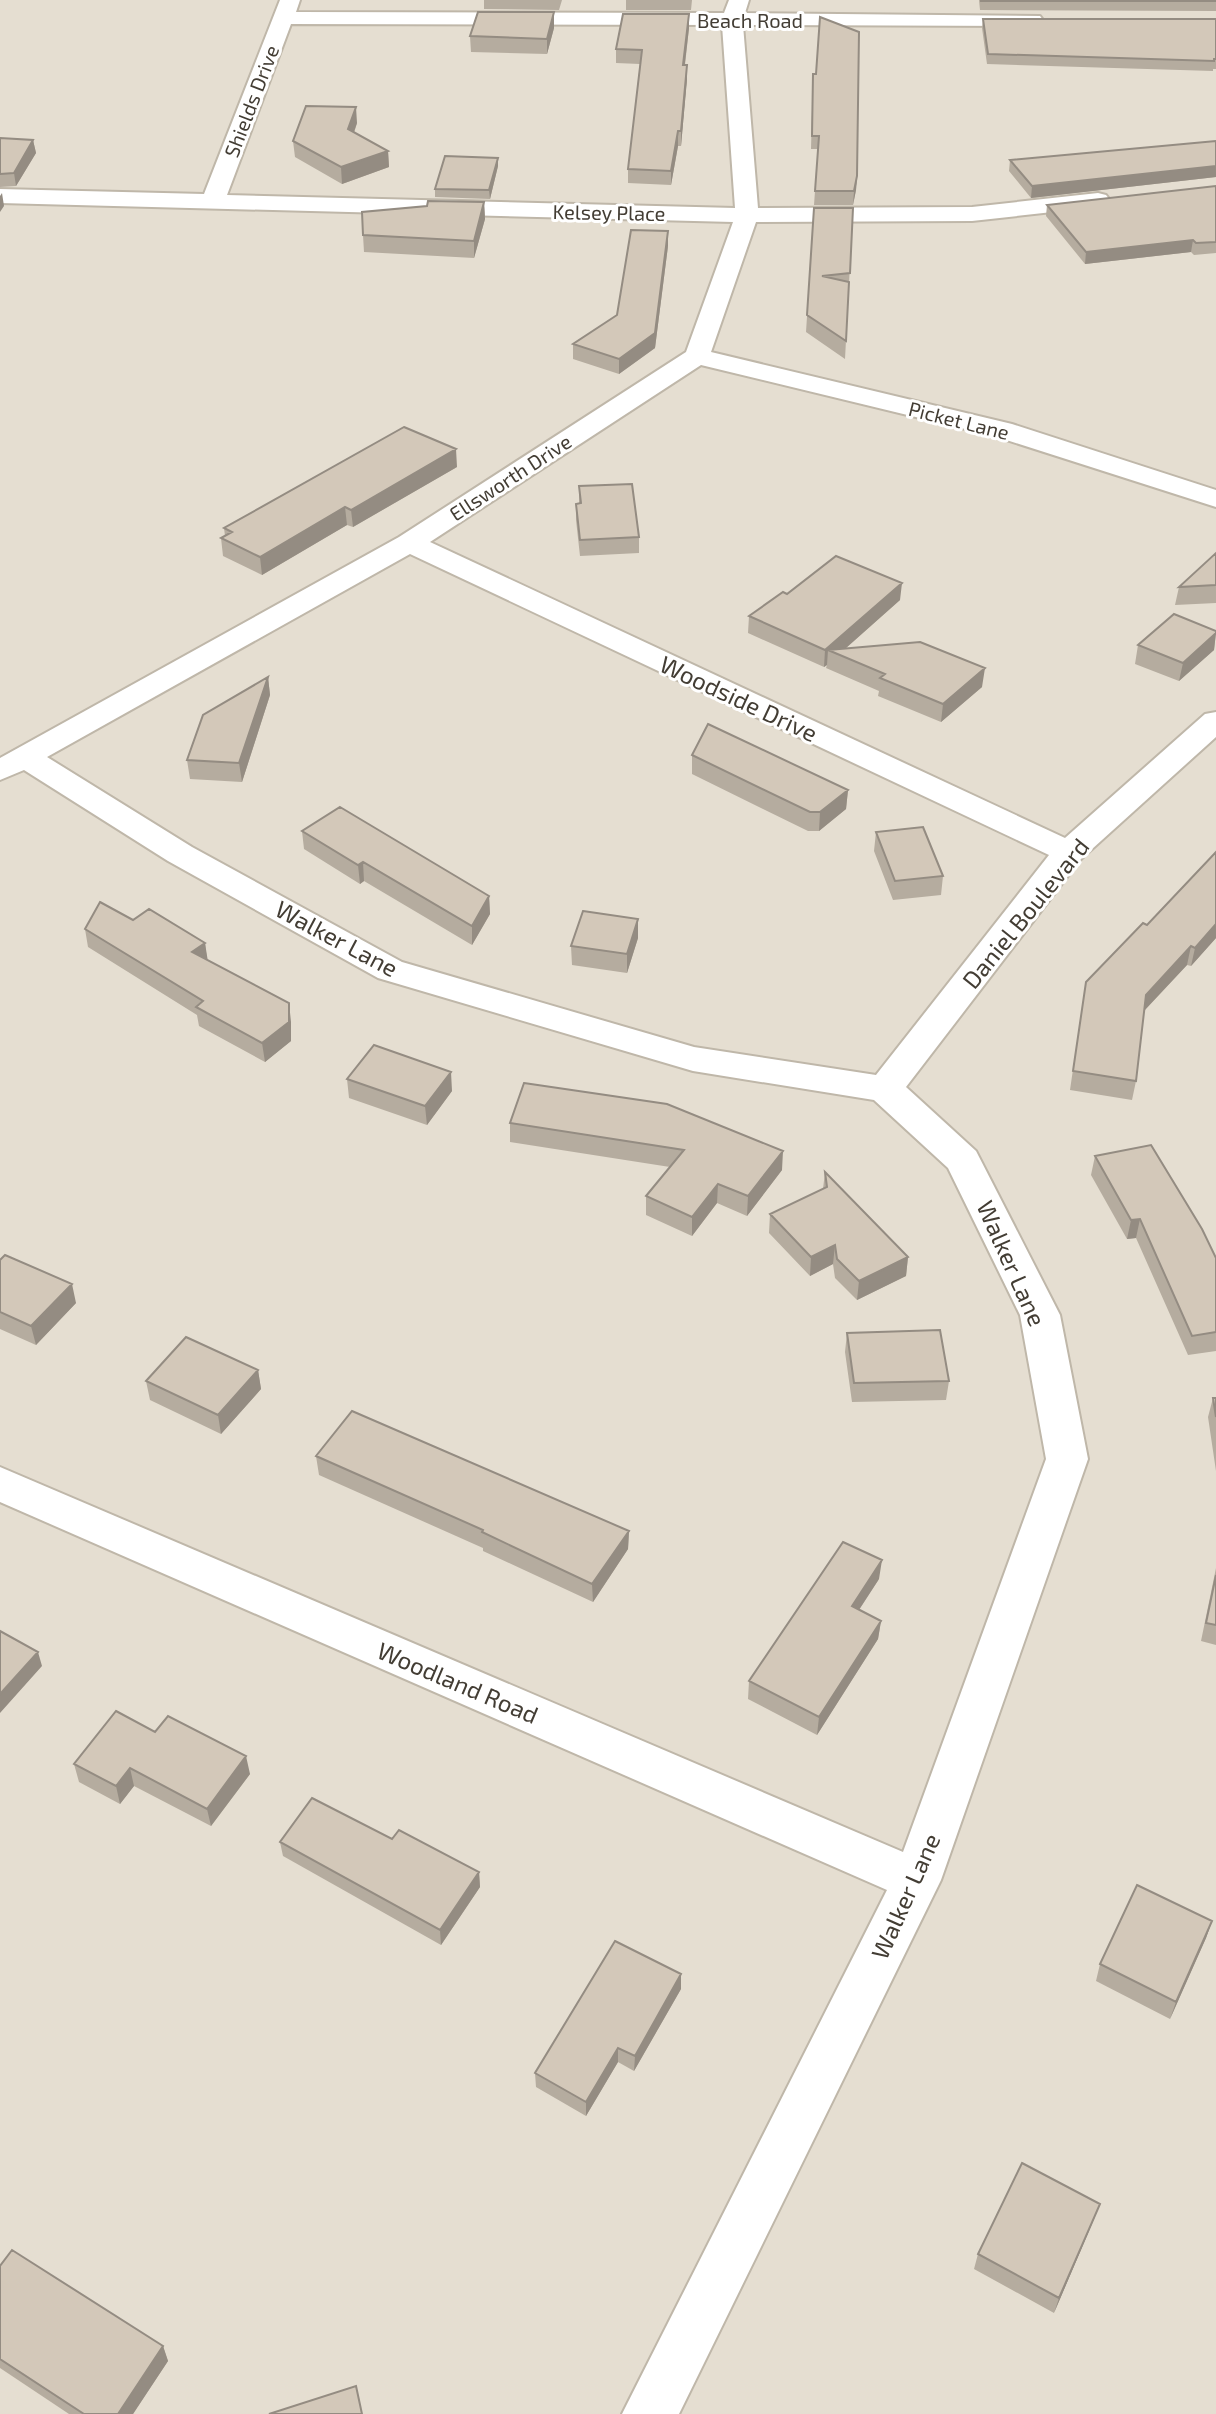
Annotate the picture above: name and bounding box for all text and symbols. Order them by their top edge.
street label: Beach Road [697,8,803,32]
street label: Shields Drive [219,42,283,160]
street label: Kelsey Place [552,199,666,225]
street label: Picket Lane [906,396,1012,444]
street label: Ellsworth Drive [445,429,575,525]
street label: Woodside Drive [656,649,822,747]
street label: Daniel Boulevard [956,832,1094,994]
street label: Walker Lane [271,894,403,982]
street label: Walker Lane [971,1196,1053,1330]
street label: Woodland Road [373,1635,543,1729]
street label: Walker Lane [864,1829,946,1963]

